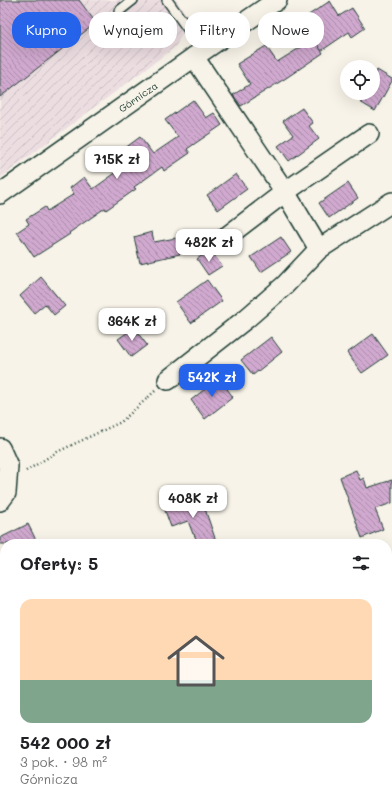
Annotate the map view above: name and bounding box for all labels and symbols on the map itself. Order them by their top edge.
street label: Górnicza [116,78,160,116]
pin: 715K zł [80,146,154,180]
pin: 482K zł [172,229,246,263]
pin: 364K zł [95,308,169,342]
pin: 542K zł [175,364,249,398]
pin: 408K zł [156,485,230,519]

